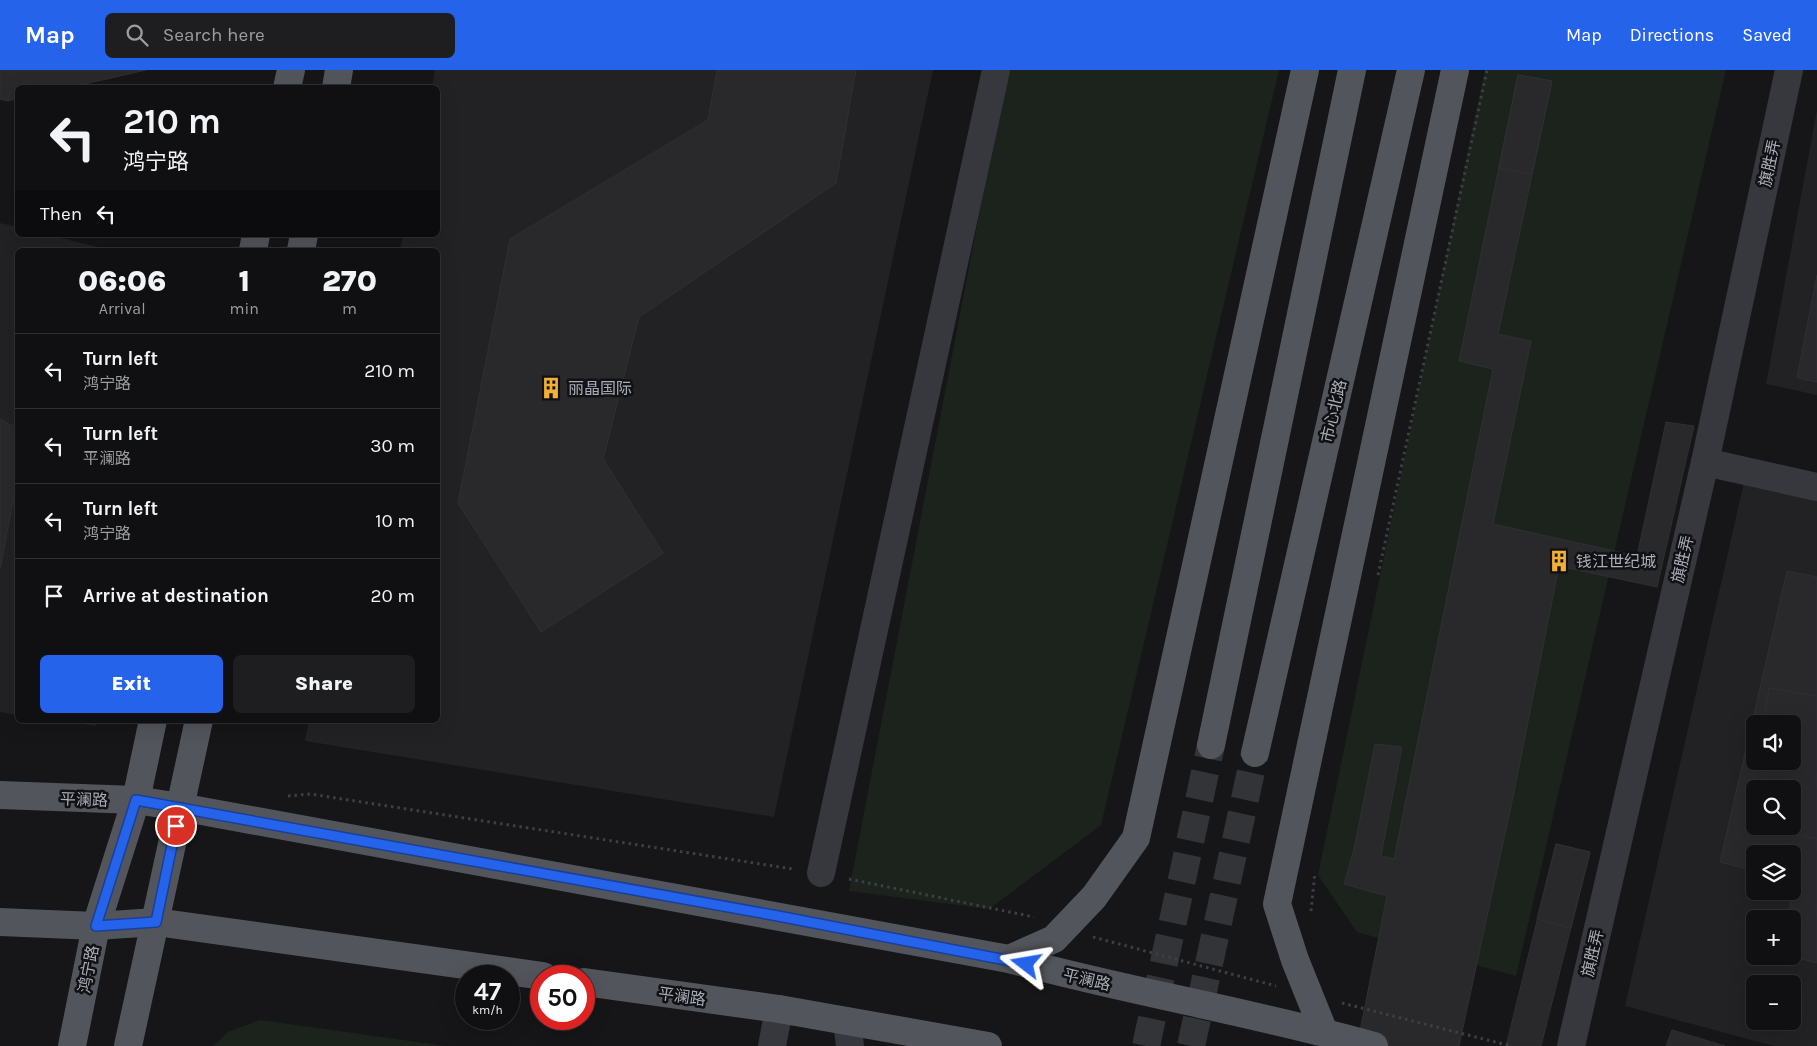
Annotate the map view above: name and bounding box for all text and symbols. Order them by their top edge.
search box [105,13,455,58]
text: Map [25,21,75,49]
icon: search [123,21,151,49]
text: Search here [163,24,265,46]
text: Map [1566,24,1602,46]
text: Directions [1630,24,1714,46]
text: Saved [1742,24,1792,46]
text: 210 m [123,101,221,142]
icon: left [40,105,105,170]
street label: 旗胜弄 [1755,138,1784,189]
text: 鸿宁路 [123,149,189,175]
icon: left [92,200,120,228]
text: Then [40,203,82,225]
text: 06:06 [78,263,166,299]
text: 1 [238,263,250,299]
text: 270 [322,263,377,299]
text: Arrival [99,299,146,318]
text: min [229,299,259,318]
text: m [342,299,357,318]
text: Turn left [83,348,158,370]
icon: left [40,357,68,385]
text: 210 m [364,360,415,382]
text: 鸿宁路 [83,374,131,393]
building icon: 丽晶国际 [538,375,564,401]
street label: 市心北路 [1317,378,1350,444]
place label: 丽晶国际 [568,379,632,398]
text: Turn left [83,423,158,445]
icon: left [40,432,68,460]
text: 30 m [370,435,415,457]
text: 平澜路 [83,449,131,468]
text: Turn left [83,498,158,520]
icon: left [40,507,68,535]
text: 10 m [375,510,415,532]
text: 鸿宁路 [83,524,131,543]
street label: 旗胜弄 [1668,534,1697,585]
building icon: 钱江世纪城 [1546,548,1572,574]
place label: 钱江世纪城 [1576,552,1656,571]
icon: arrive [40,582,68,610]
text: Arrive at destination [83,585,269,607]
text: 20 m [370,585,415,607]
button: Exit [40,655,223,713]
button: Share [233,655,415,713]
map controls [1746,715,1801,1030]
button: sound [1746,715,1801,770]
button: search [1746,780,1801,835]
street label: 平澜路 [60,789,108,810]
pin [155,805,197,847]
icon: arrive [162,812,190,840]
button: layers [1746,845,1801,900]
button: + [1746,910,1801,965]
street label: 旗胜弄 [1578,928,1607,979]
position arrow [999,937,1051,989]
street label: 鸿宁路 [75,944,102,994]
speed limit sign: 50 [530,965,595,1030]
street label: 平澜路 [1061,965,1112,994]
button: − [1746,975,1801,1030]
text: 47 [474,977,501,1006]
street label: 平澜路 [657,984,707,1009]
text: km/h [472,1003,503,1017]

